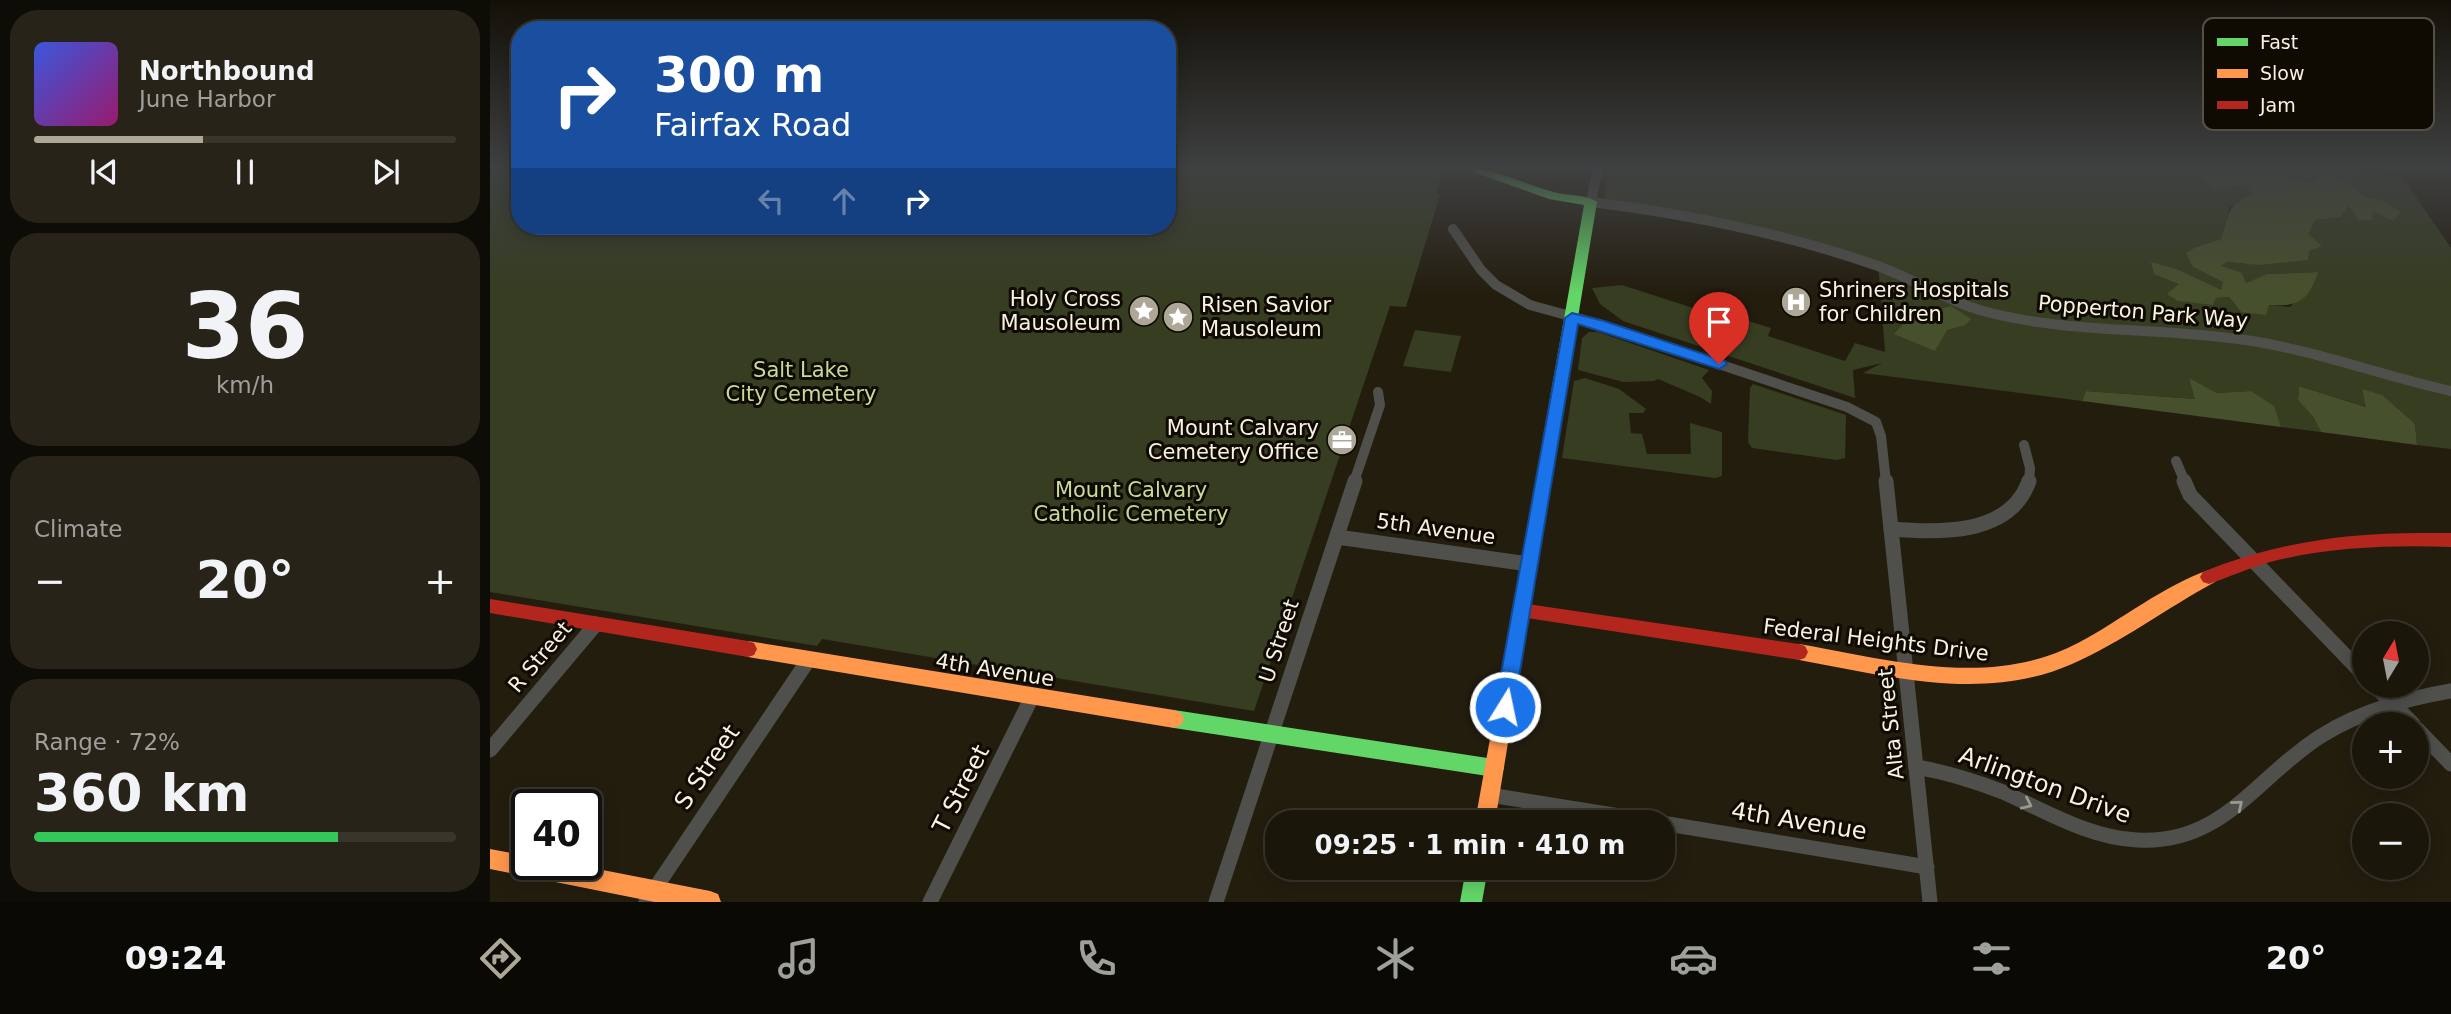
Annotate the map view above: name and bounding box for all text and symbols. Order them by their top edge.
legend [2203,18,2434,130]
text: Fast [2260,31,2298,53]
text: 300 m [654,47,824,104]
icon: right [539,49,630,140]
text: Northbound [139,56,315,86]
text: Slow [2260,62,2305,84]
text: June Harbor [139,86,275,112]
text: Jam [2259,94,2296,116]
text: Fairfax Road [654,106,851,144]
icon: previous [85,153,123,191]
icon: pause [226,153,264,191]
icon: next [367,153,405,191]
icon: left [752,182,790,220]
icon: ahead [825,182,863,220]
icon: right [898,182,936,220]
text: 36 [182,274,308,379]
place label: Shriners Hospitals for Children [1819,278,2009,326]
hospital icon: Shriners Hospitals for Children [1779,285,1813,319]
place label: Holy Cross Mausoleum [1000,287,1121,335]
street label: Popperton Park Way [2037,291,2249,333]
pin [1689,292,1749,364]
place label: Risen Savior Mausoleum [1201,293,1332,341]
place icon: Holy Cross Mausoleum [1127,294,1161,328]
place icon: Risen Savior Mausoleum [1161,300,1195,334]
icon: arrive [1700,303,1738,341]
park label: Salt Lake City Cemetery [725,358,877,406]
text: km/h [216,372,274,398]
place label: Mount Calvary Cemetery Office [1148,416,1319,464]
office icon: Mount Calvary Cemetery Office [1325,423,1359,457]
park label: Mount Calvary Catholic Cemetery [1034,478,1229,526]
street label: 5th Avenue [1375,509,1497,549]
text: Climate [34,516,123,542]
text: 20° [196,550,294,610]
text: − [34,559,66,603]
text: + [424,559,456,603]
street label: U Street [1254,596,1304,686]
street label: Federal Heights Drive [1762,614,1990,666]
street label: R Street [503,617,577,697]
north arrow [2352,621,2429,698]
map controls [2352,621,2429,880]
street label: 4th Avenue [934,649,1056,691]
street label: Alta Street [1873,667,1909,781]
position arrow [1468,670,1542,744]
button: + [2352,712,2429,789]
street label: S Street [669,719,745,815]
text: Range · 72% [34,729,180,755]
street label: T Street [926,740,995,839]
street label: Arlington Drive [1955,741,2135,829]
text: 360 km [34,763,249,823]
speed limit sign: 40 [511,789,602,880]
one-way arrow [2020,795,2032,809]
street label: 4th Avenue [1729,796,1869,846]
one-way arrow [2229,801,2242,813]
button: − [2352,803,2429,880]
text: 09:25 · 1 min · 410 m [1315,830,1625,860]
icon: directions [476,934,525,983]
icon: music [774,934,823,983]
icon: phone [1072,934,1121,983]
icon: climate [1371,934,1420,983]
icon: car [1669,934,1718,983]
icon: filters [1967,934,2016,983]
text: 09:24 [125,939,227,977]
text: 20° [2266,939,2326,977]

